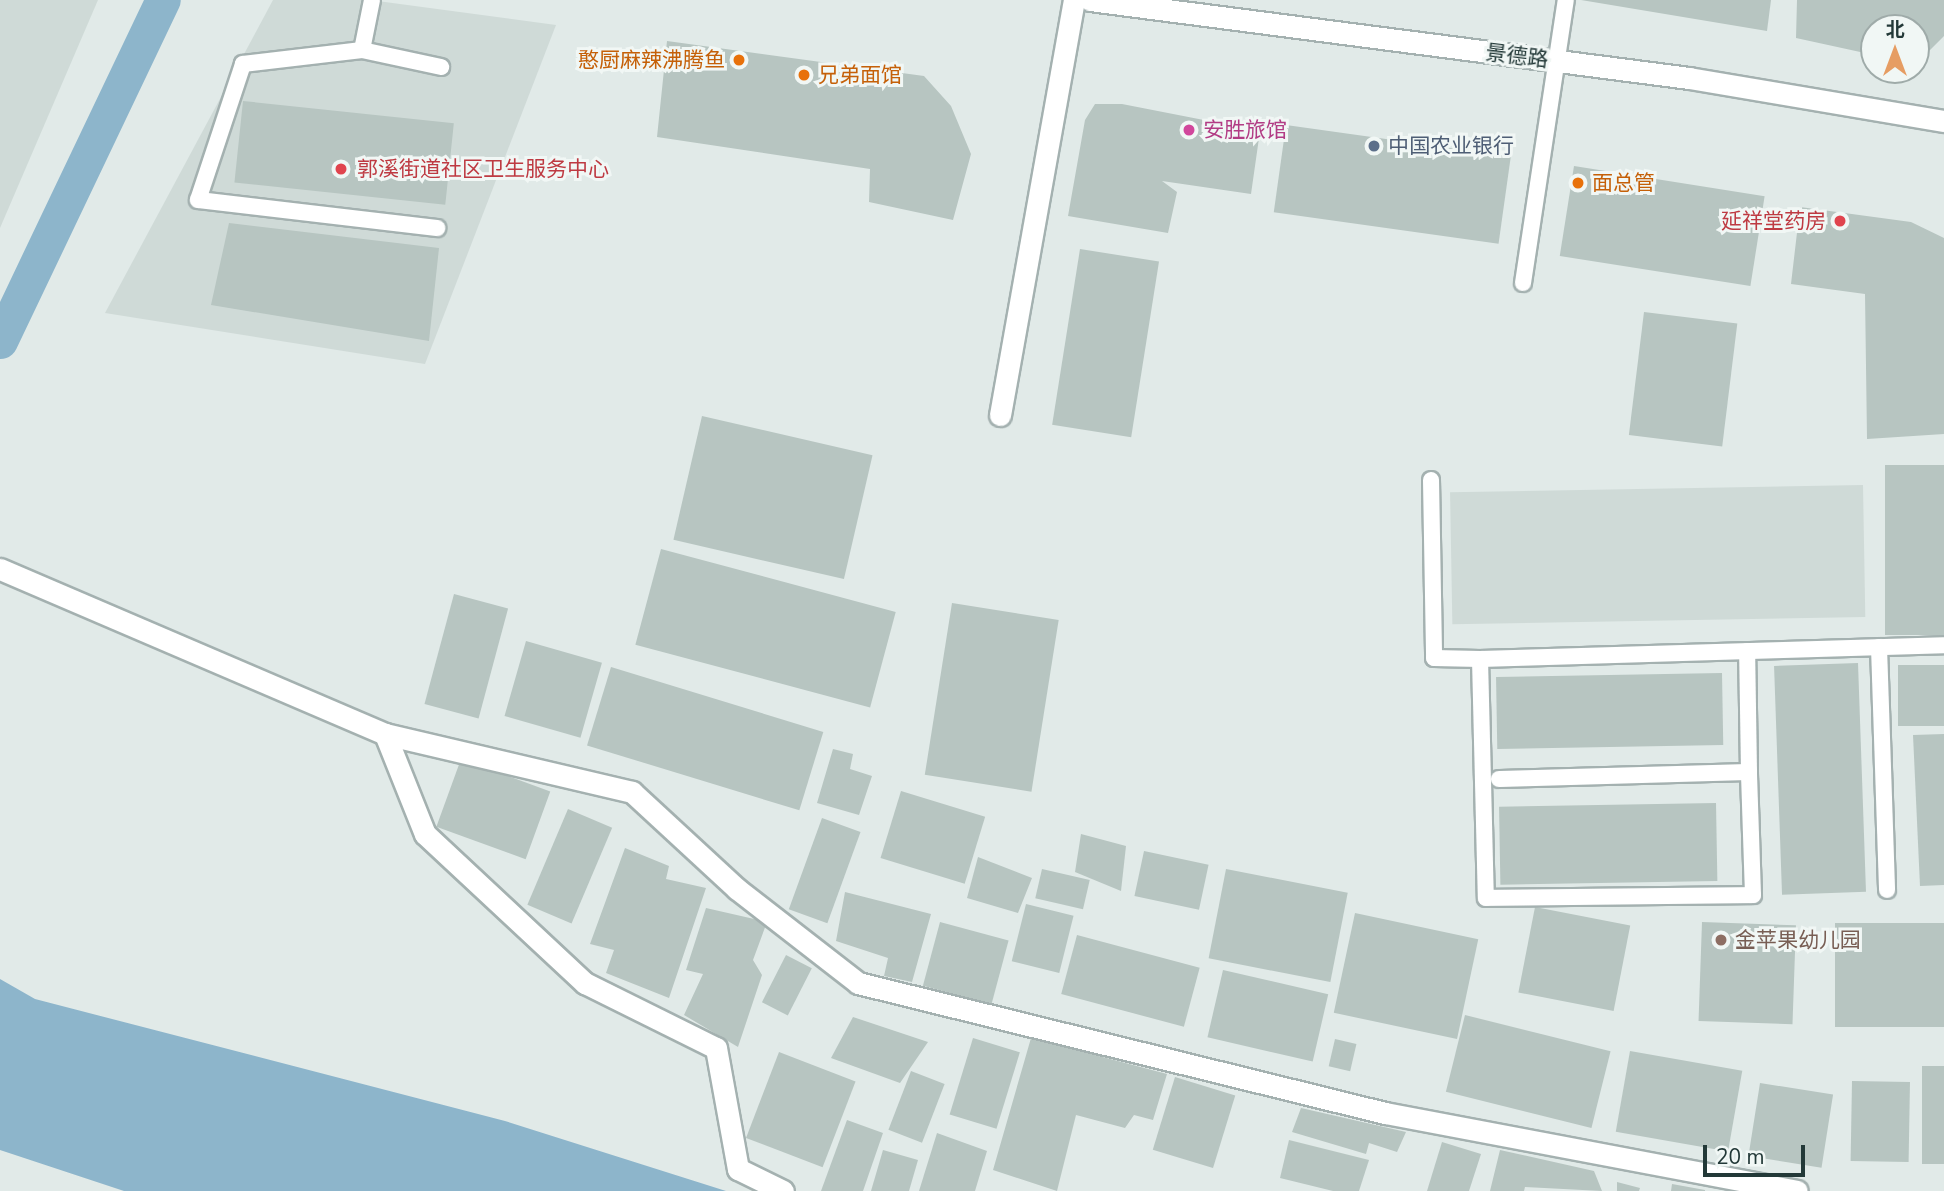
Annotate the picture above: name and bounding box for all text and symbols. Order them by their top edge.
north arrow [1860,14,1930,84]
text: 北 [1885,17,1905,43]
street label: 景德路 [1484,40,1550,72]
place label: 憨厨麻辣沸腾鱼 [578,47,725,73]
marker: 憨厨麻辣沸腾鱼 [731,52,747,68]
place label: 兄弟面馆 [818,62,902,88]
marker: 兄弟面馆 [796,67,812,83]
place label: 安胜旅馆 [1203,117,1287,143]
marker: 安胜旅馆 [1181,122,1197,138]
place label: 中国农业银行 [1388,133,1514,159]
marker: 中国农业银行 [1366,138,1382,154]
place label: 郭溪街道社区卫生服务中心 [357,156,609,182]
marker: 郭溪街道社区卫生服务中心 [331,159,351,179]
place label: 面总管 [1592,170,1655,196]
marker: 面总管 [1570,175,1586,191]
place label: 延祥堂药房 [1721,208,1826,234]
marker: 延祥堂药房 [1832,213,1848,229]
place label: 金苹果幼儿园 [1735,927,1861,953]
marker: 金苹果幼儿园 [1713,932,1729,948]
scale bar [1706,1132,1808,1176]
text: 20 m [1716,1143,1765,1171]

